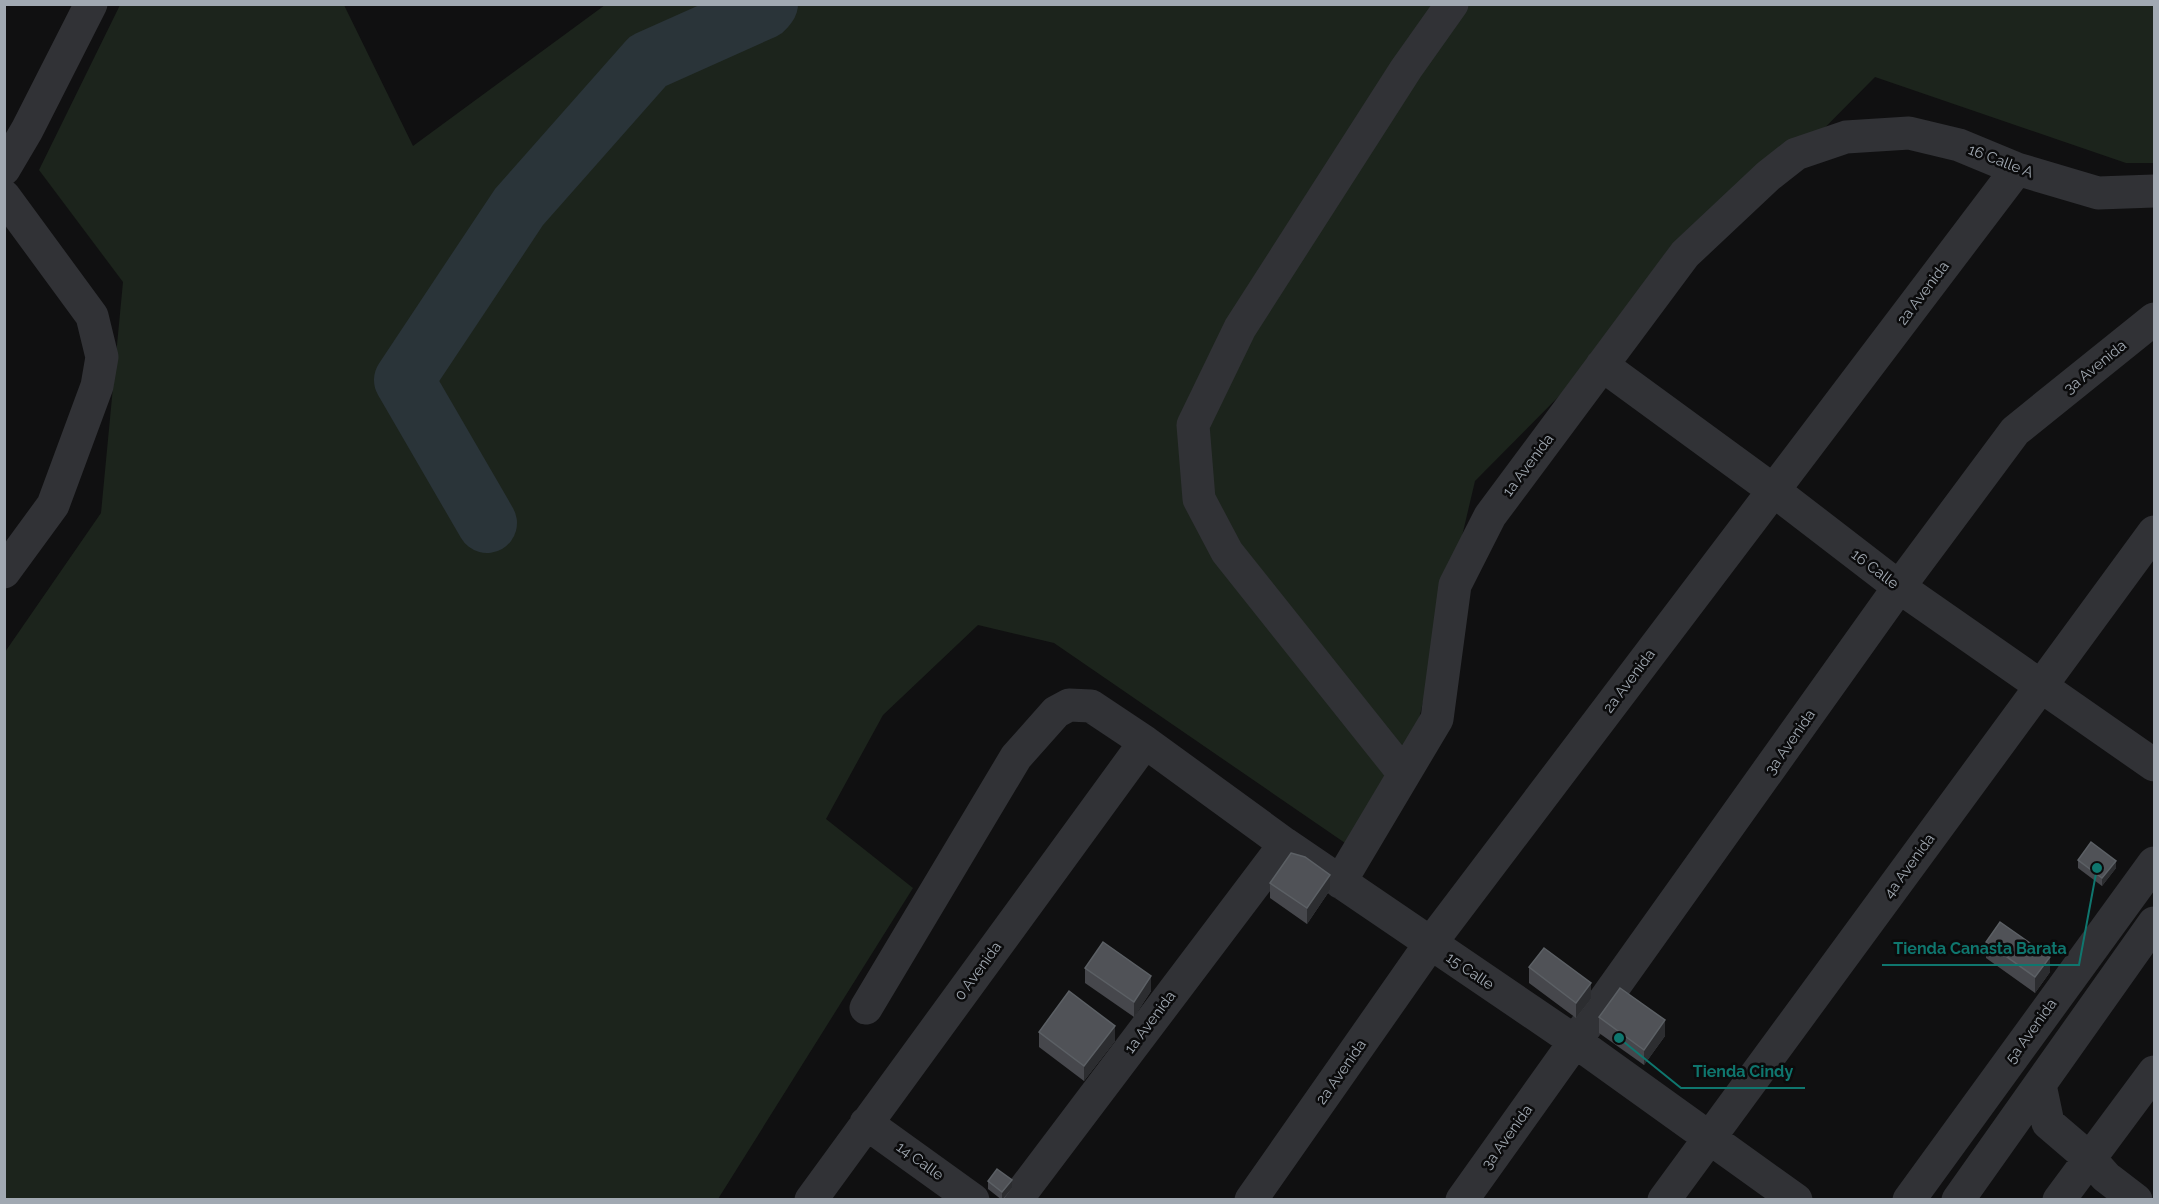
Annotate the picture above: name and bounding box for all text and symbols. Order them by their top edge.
street label: 16 Calle A [1966,140,2036,182]
street label: 2a Avenida [1893,258,1953,328]
street label: 3a Avenida [2060,336,2130,398]
street label: 1a Avenida [1499,430,1557,500]
street label: 16 Calle [1848,545,1902,593]
street label: 2a Avenida [1599,646,1659,716]
street label: 3a Avenida [1761,706,1819,778]
street label: 4a Avenida [1880,830,1938,902]
callout: Tienda Canasta Barata [1882,931,2079,965]
street label: 0 Avenida [951,938,1005,1004]
text: Tienda Canasta Barata [1893,939,2067,958]
street label: 15 Calle [1443,948,1498,994]
street label: 1a Avenida [1121,987,1179,1057]
street label: 5a Avenida [2002,995,2060,1067]
street label: 2a Avenida [1312,1036,1370,1108]
callout: Tienda Cindy [1681,1054,1805,1088]
text: Tienda Cindy [1693,1062,1793,1081]
street label: 3a Avenida [1478,1101,1536,1173]
street label: 14 Calle [893,1138,947,1184]

